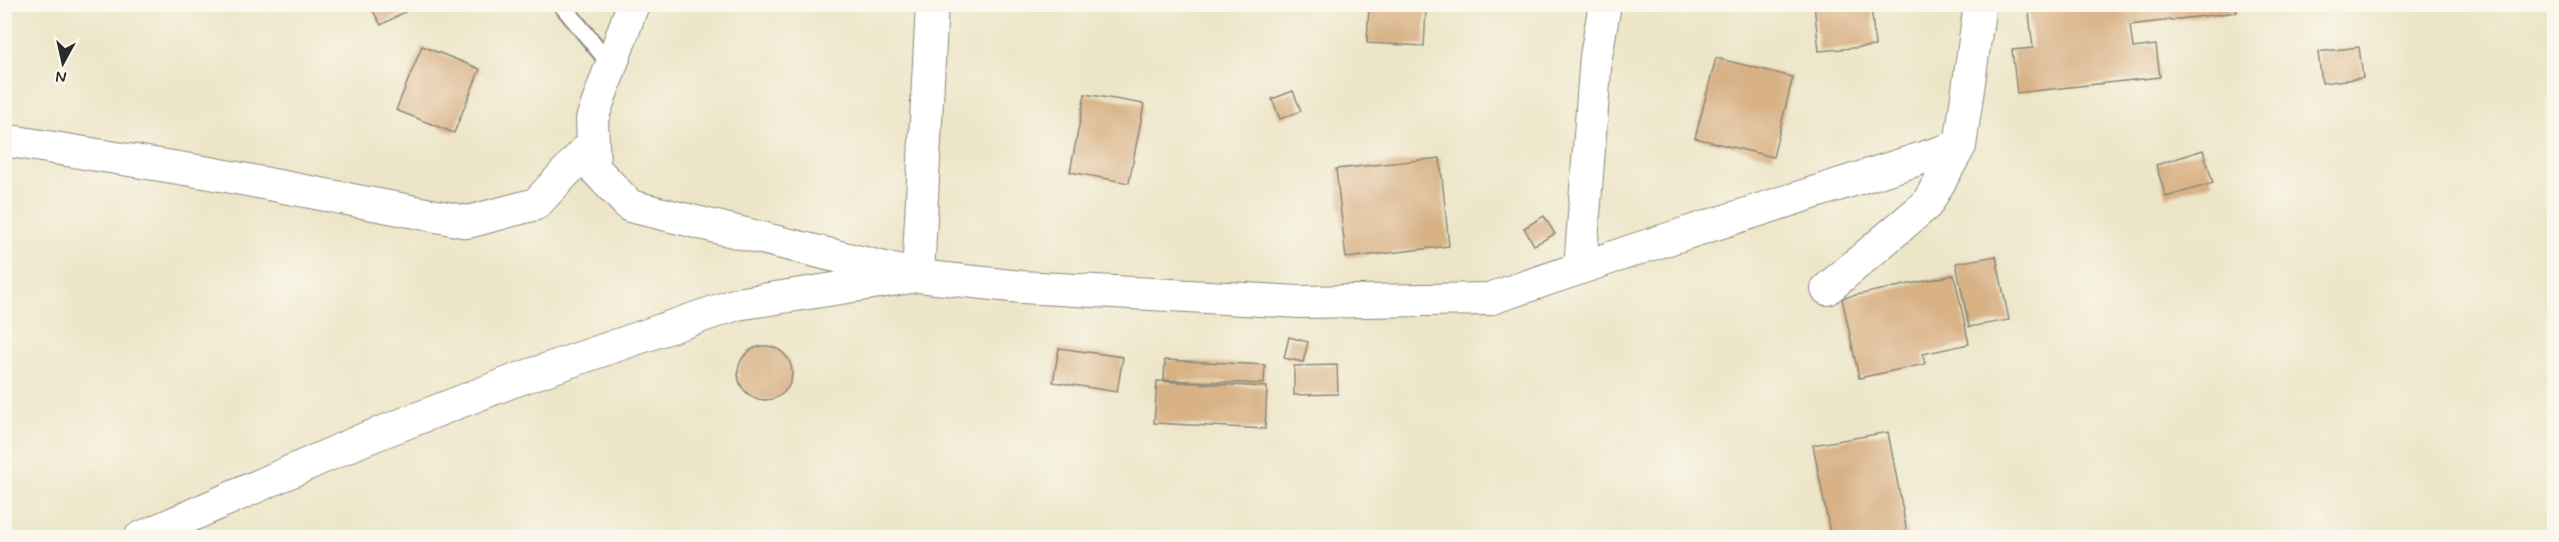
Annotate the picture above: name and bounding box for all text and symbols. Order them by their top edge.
north arrow [33,33,93,93]
text: N [54,65,68,88]

